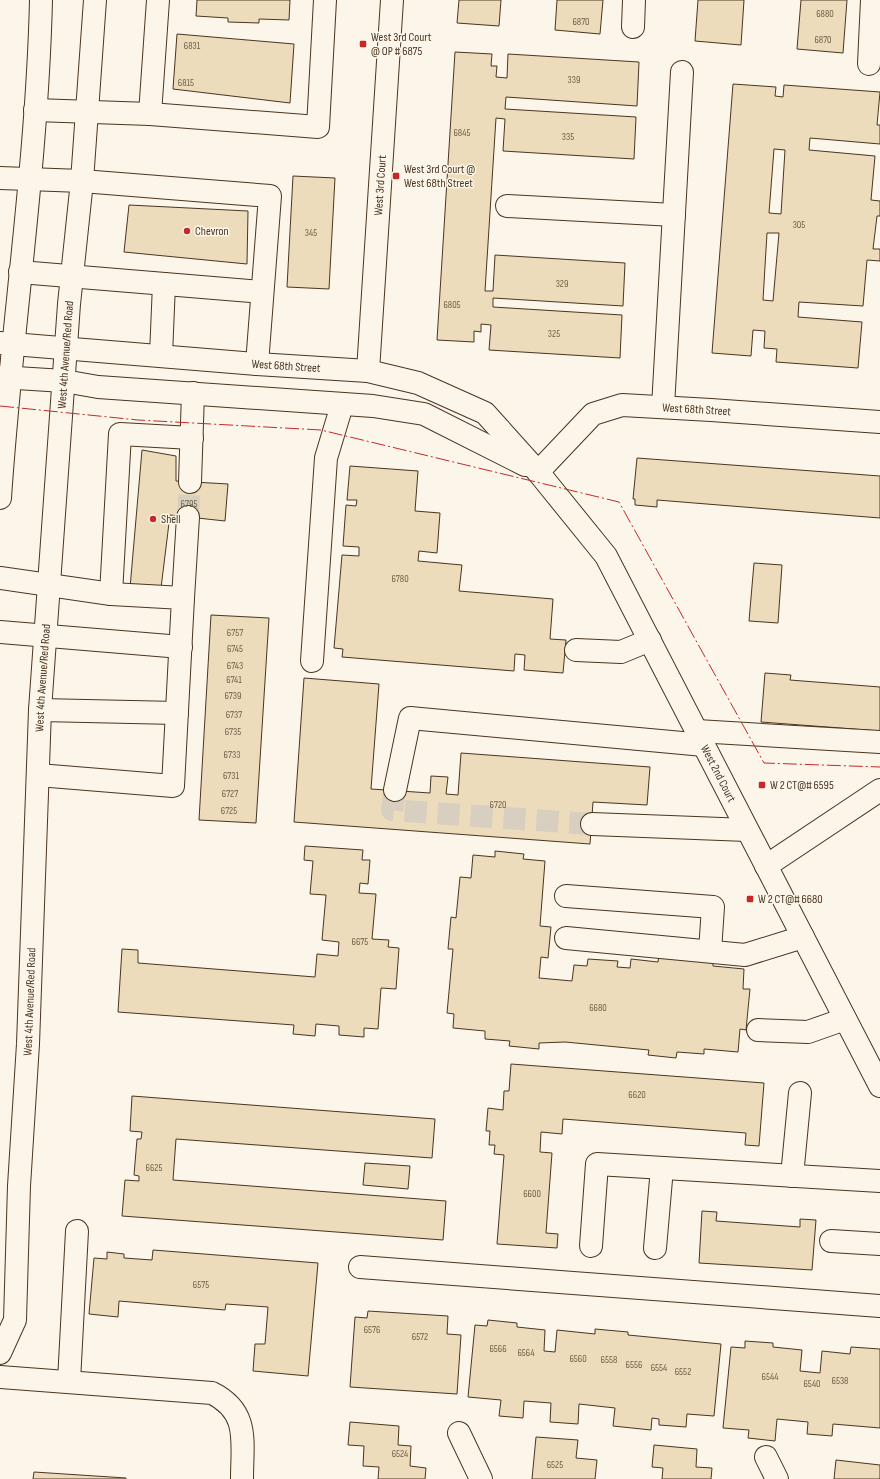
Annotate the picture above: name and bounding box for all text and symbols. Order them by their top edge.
house number: 6880 [816,8,834,20]
house number: 6870 [572,16,590,28]
place label: West 3rd Court @ OP # 6875 [371,30,432,59]
house number: 6870 [814,34,832,46]
marker: West 3rd Court @ OP # 6875 [358,39,368,49]
house number: 6831 [184,40,201,52]
house number: 339 [568,74,580,86]
house number: 6815 [178,77,194,89]
house number: 6845 [453,127,471,139]
house number: 335 [562,131,574,143]
street label: West 3rd Court [371,154,390,216]
place label: West 3rd Court @ West 68th Street [404,162,475,191]
marker: West 3rd Court @ West 68th Street [391,171,401,181]
house number: 305 [793,219,805,231]
place label: Chevron [195,224,229,239]
marker: Chevron [182,226,192,236]
house number: 345 [305,227,317,239]
house number: 329 [556,278,568,290]
house number: 6805 [443,299,461,311]
street label: West 4th Avenue/Red Road [55,300,77,409]
house number: 325 [548,328,560,340]
street label: West 68th Street [251,357,321,376]
street label: West 68th Street [662,400,732,419]
house number: 6795 [181,498,197,510]
place label: Shell [161,512,181,527]
marker: Shell [148,514,158,524]
house number: 6780 [391,573,409,585]
street label: West 4th Avenue/Red Road [32,623,54,732]
house number: 6757 [227,627,243,639]
house number: 6745 [227,643,243,655]
house number: 6743 [227,660,243,672]
house number: 6741 [226,674,242,686]
house number: 6739 [224,690,242,702]
house number: 6737 [226,709,242,721]
house number: 6735 [225,726,241,738]
street label: West 2nd Court [697,742,739,805]
house number: 6733 [224,749,240,761]
house number: 6731 [223,770,240,782]
place label: W 2 CT@# 6595 [770,778,834,793]
marker: W 2 CT@# 6595 [757,780,767,790]
house number: 6727 [222,788,238,800]
house number: 6720 [490,799,506,811]
house number: 6725 [221,805,237,817]
place label: W 2 CT@# 6680 [758,892,823,907]
marker: W 2 CT@# 6680 [745,894,755,904]
house number: 6675 [352,936,368,948]
street label: West 4th Avenue/Red Road [20,947,39,1056]
house number: 6680 [589,1002,607,1014]
house number: 6620 [628,1089,646,1101]
house number: 6625 [146,1162,162,1174]
house number: 6600 [523,1188,541,1200]
house number: 6575 [193,1279,209,1291]
house number: 6576 [364,1324,380,1336]
house number: 6572 [412,1331,428,1343]
house number: 6566 [489,1343,507,1355]
house number: 6564 [517,1347,535,1359]
house number: 6560 [569,1353,587,1365]
house number: 6558 [601,1354,617,1366]
house number: 6556 [626,1359,642,1371]
house number: 6554 [651,1362,667,1374]
house number: 6552 [675,1366,691,1378]
house number: 6544 [762,1371,778,1383]
house number: 6538 [832,1375,848,1387]
house number: 6540 [803,1378,821,1390]
house number: 6524 [392,1448,408,1460]
house number: 6525 [547,1459,563,1471]

